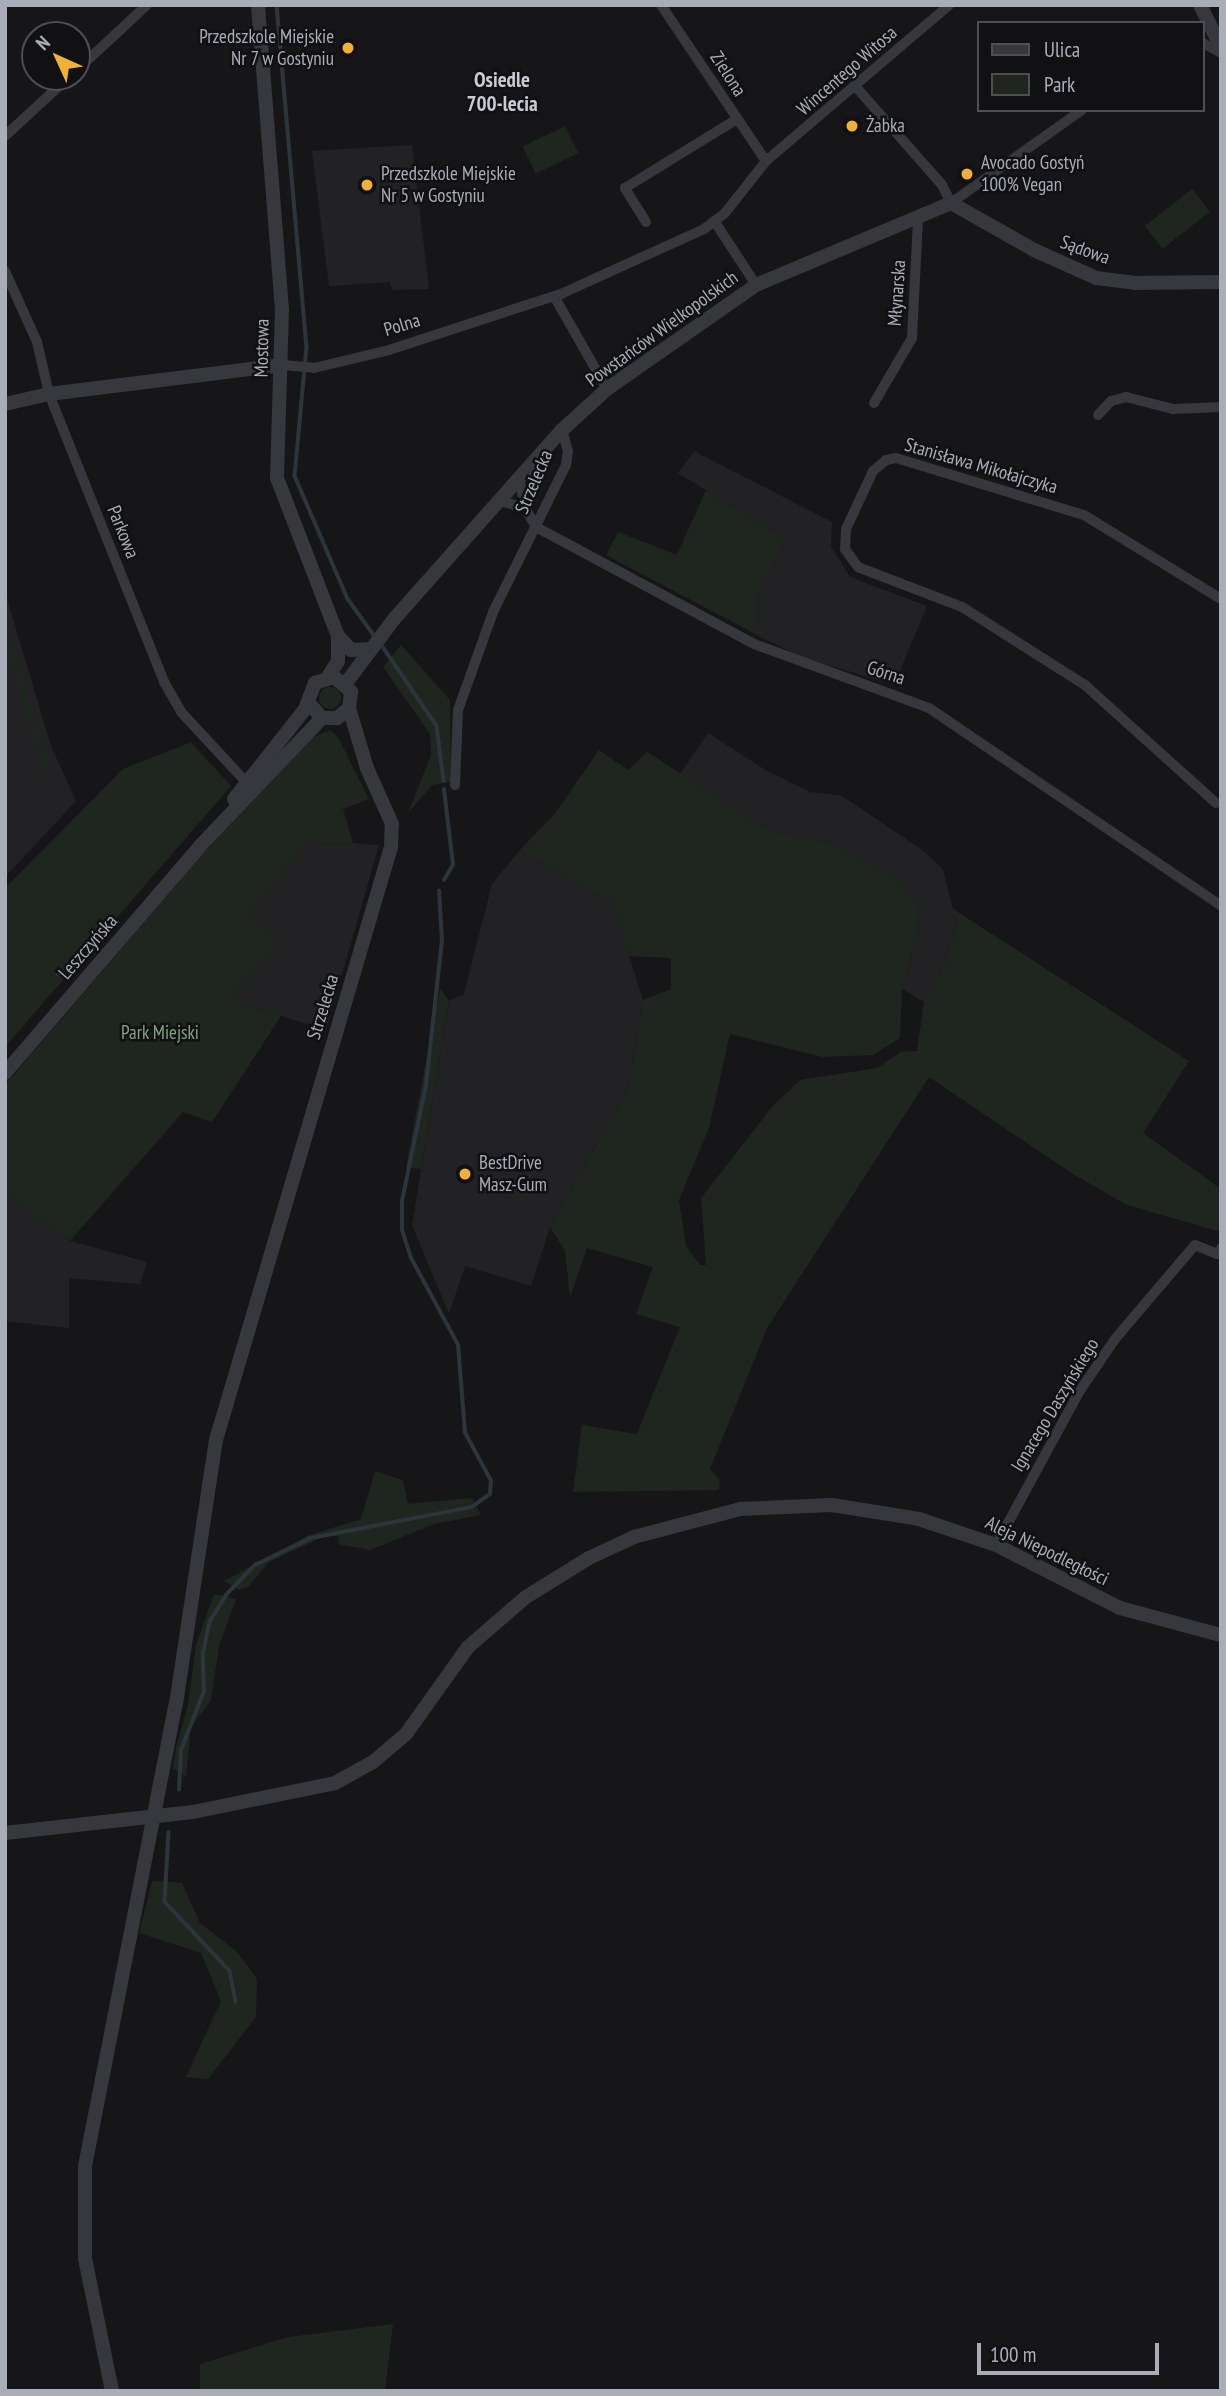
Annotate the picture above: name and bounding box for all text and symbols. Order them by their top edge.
north arrow [21,21,91,91]
street label: Wincentego Witosa [792,21,902,121]
legend [978,21,1205,112]
place label: Przedszkole Miejskie Nr 7 w Gostyniu [199,26,334,70]
text: N [30,30,55,55]
text: Ulica [1044,36,1080,63]
marker: Przedszkole Miejskie Nr 7 w Gostyniu [340,40,356,56]
street label: Zielona [705,47,751,101]
district label: Osiedle 700-lecia [466,67,538,117]
text: Park [1044,71,1075,98]
place label: Żabka [866,115,905,137]
marker: Żabka [844,118,860,134]
place label: Avocado Gostyń 100% Vegan [981,152,1084,196]
place label: Przedszkole Miejskie Nr 5 w Gostyniu [381,163,516,207]
marker: Avocado Gostyń 100% Vegan [959,166,975,182]
marker: Przedszkole Miejskie Nr 5 w Gostyniu [359,177,375,193]
street label: Sądowa [1057,231,1113,269]
street label: Młynarska [883,259,911,327]
street label: Powstańców Wielkopolskich [581,266,743,392]
street label: Polna [381,309,423,341]
street label: Mostowa [250,318,274,378]
street label: Stanisława Mikołajczyka [902,433,1060,499]
street label: Strzelecka [510,447,558,517]
street label: Parkowa [102,502,144,562]
street label: Górna [864,656,908,690]
street label: Leszczyńska [54,910,122,984]
street label: Strzelecka [302,972,344,1042]
park label: Park Miejski [121,1022,199,1044]
place label: BestDrive Masz-Gum [479,1152,547,1196]
marker: BestDrive Masz-Gum [457,1166,473,1182]
street label: Ignacego Daszyńskiego [1006,1334,1104,1476]
street label: Aleja Niepodległości [982,1511,1112,1591]
scale bar [981,2330,1163,2374]
text: 100 m [990,2341,1036,2368]

